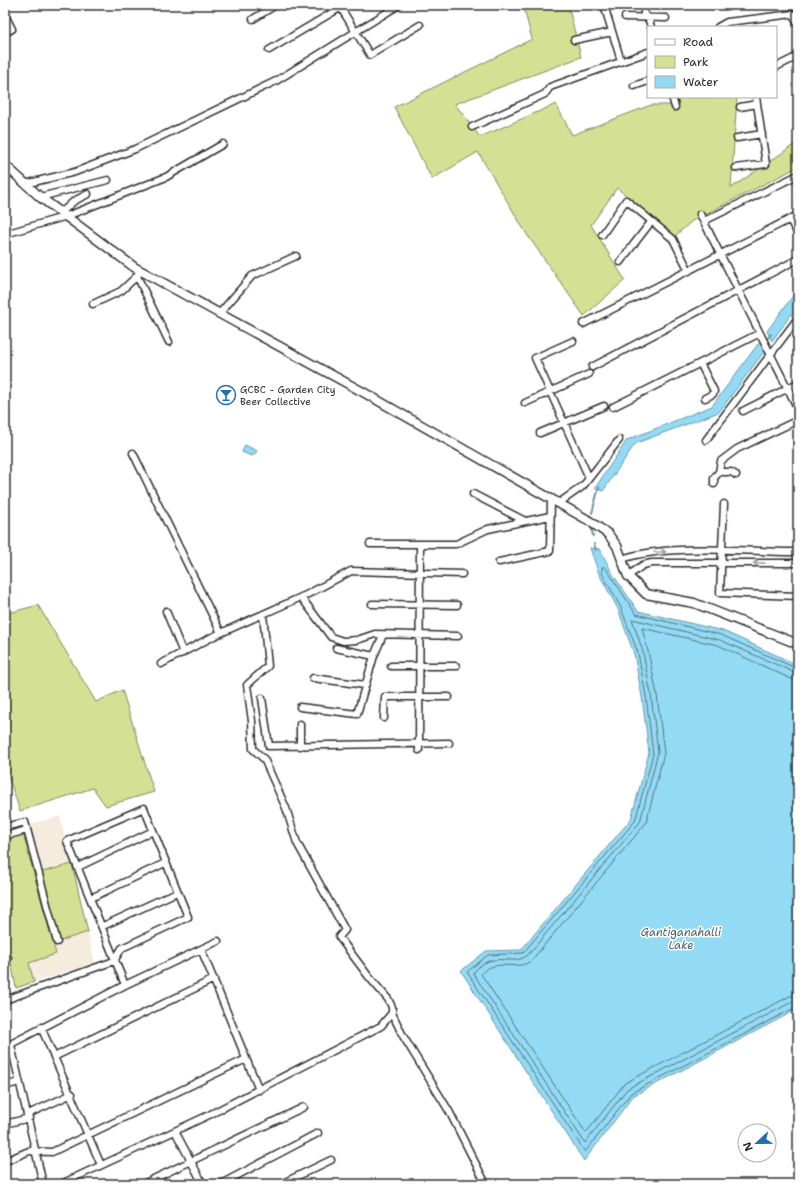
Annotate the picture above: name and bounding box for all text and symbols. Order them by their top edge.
legend [647,26,777,98]
text: Road [683,34,714,50]
text: Park [683,54,709,70]
text: Water [683,74,719,90]
place label: GCBC - Garden City Beer Collective [240,383,336,408]
bar icon: GCBC - Garden City Beer Collective [215,384,237,406]
one-way arrow [653,549,666,556]
one-way arrow [753,559,766,567]
water label: Gantiganahalli Lake [641,925,722,953]
north arrow [737,1123,777,1163]
text: N [739,1139,757,1153]

